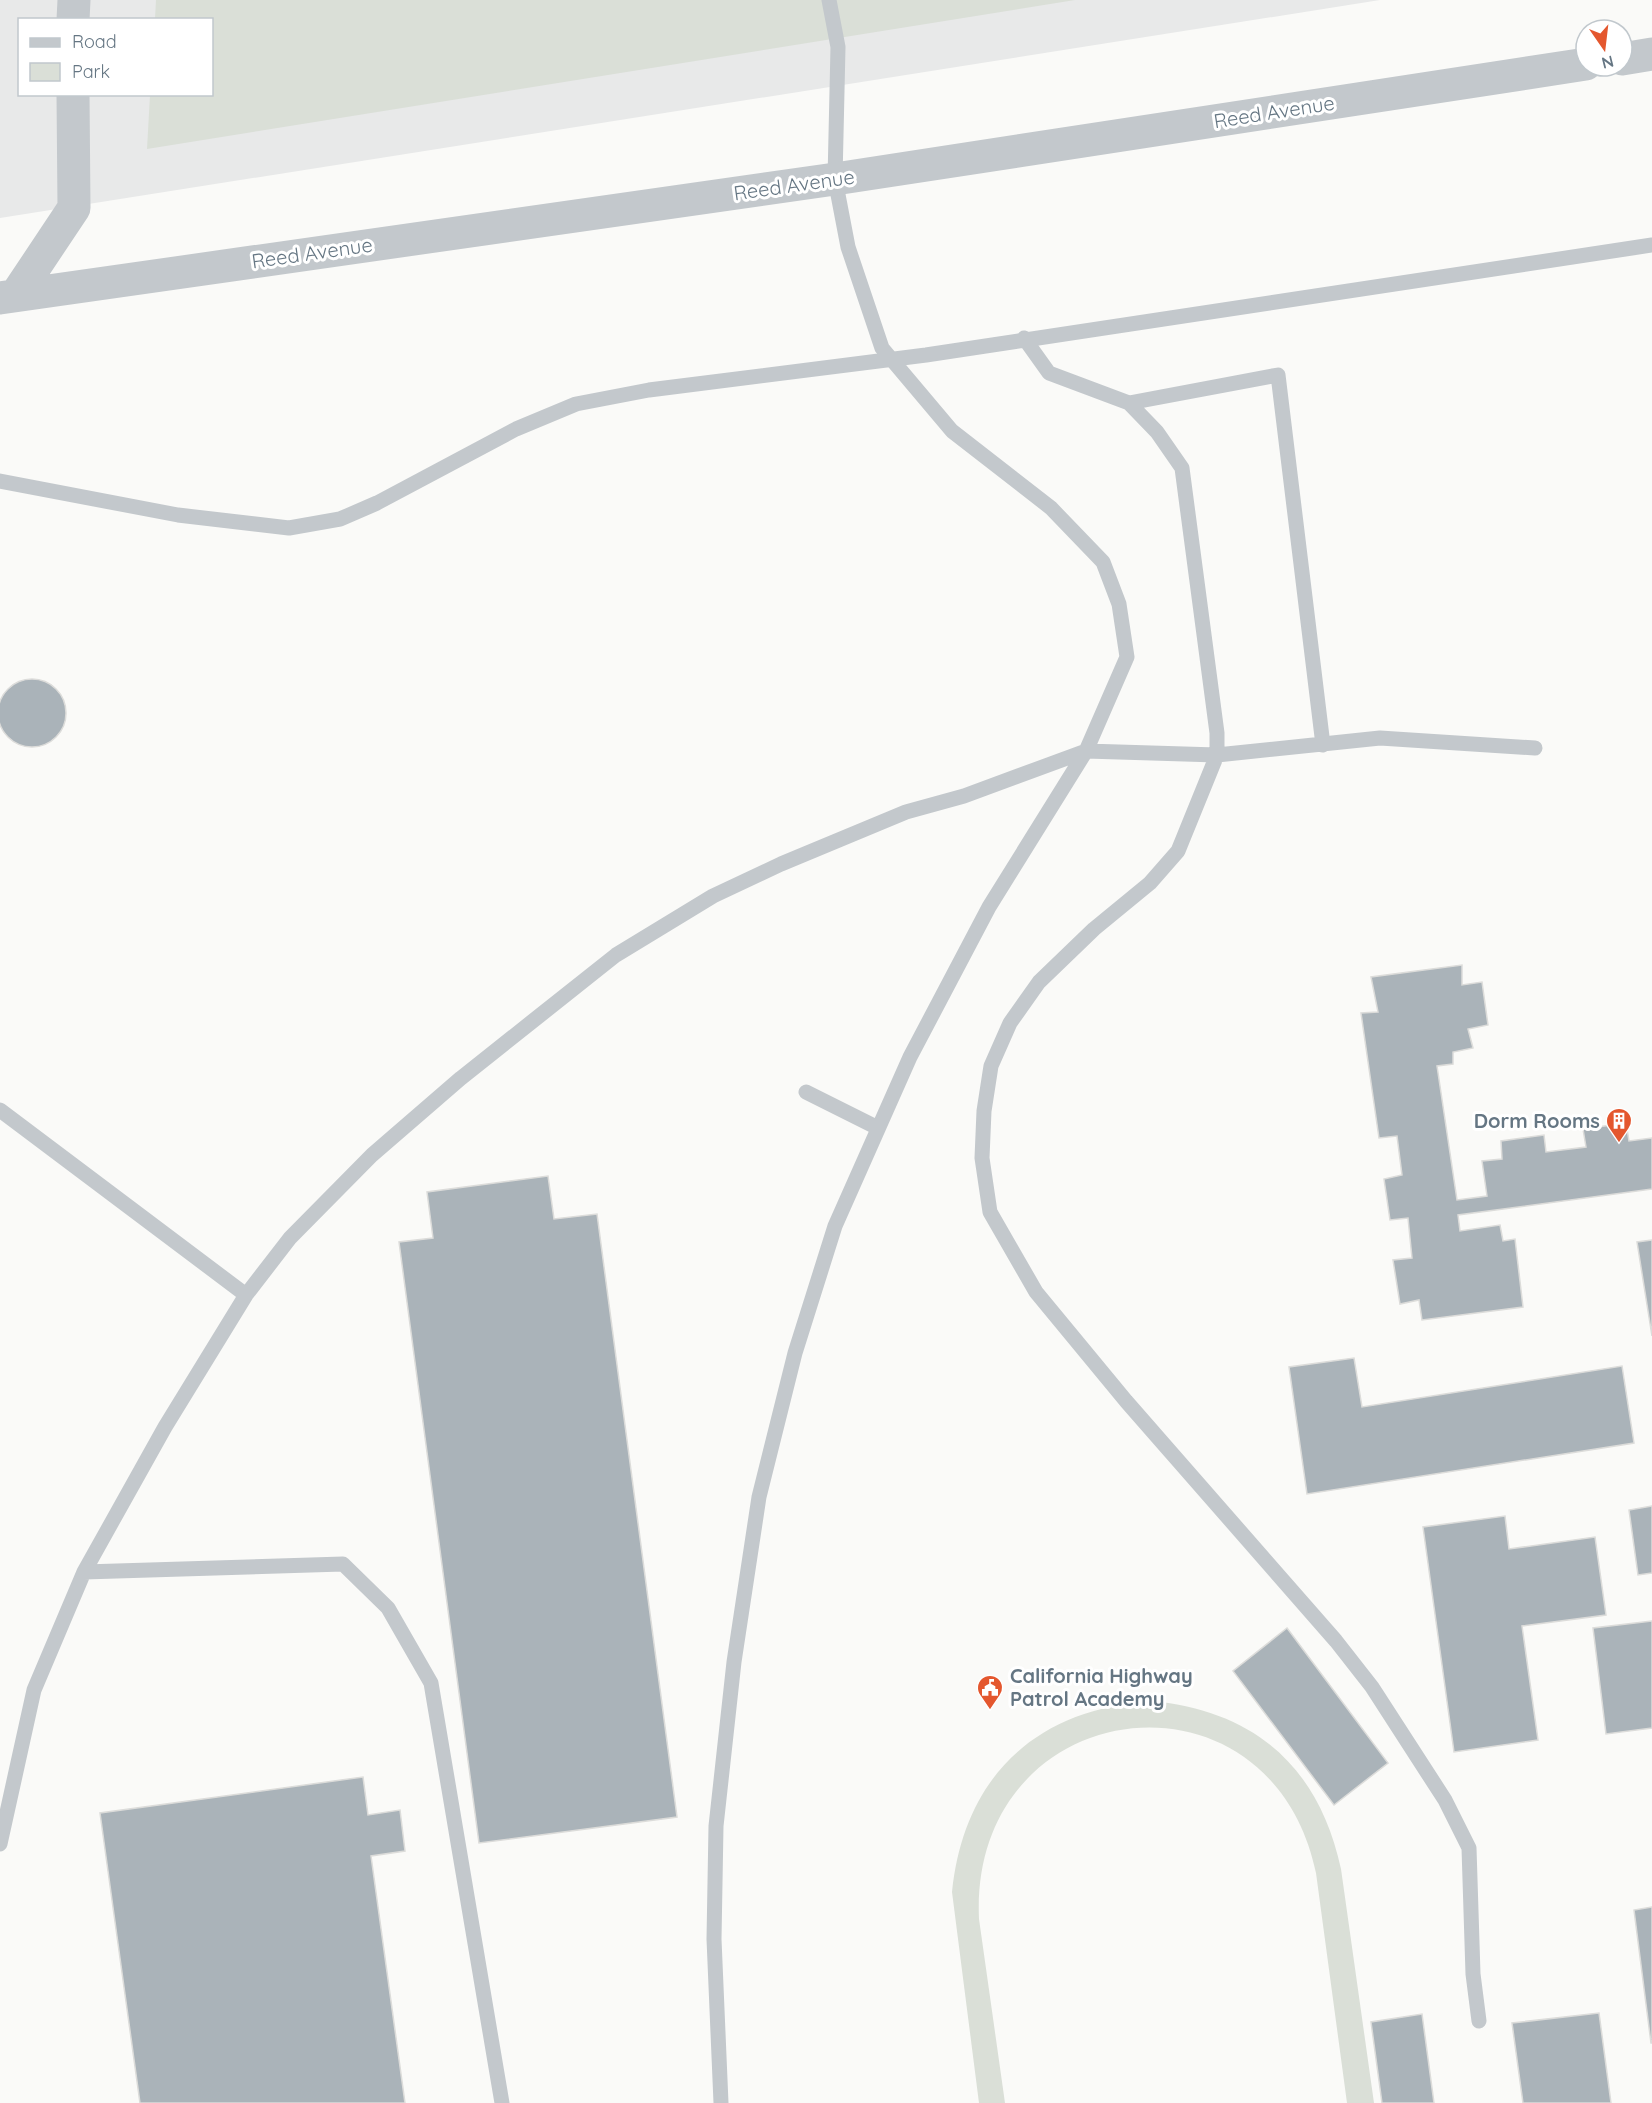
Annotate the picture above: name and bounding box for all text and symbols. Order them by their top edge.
legend [18,18,213,96]
north arrow [1574,18,1634,78]
text: Road [72,30,117,53]
text: N [1600,51,1616,74]
text: Park [72,60,110,83]
street label: Reed Avenue [1212,90,1336,133]
street label: Reed Avenue [732,164,856,205]
street label: Reed Avenue [250,232,374,273]
building icon: Dorm Rooms [1604,1106,1634,1144]
place label: Dorm Rooms [1474,1108,1600,1133]
place label: California Highway Patrol Academy [1010,1663,1193,1711]
public building icon: California Highway Patrol Academy [975,1673,1005,1711]

